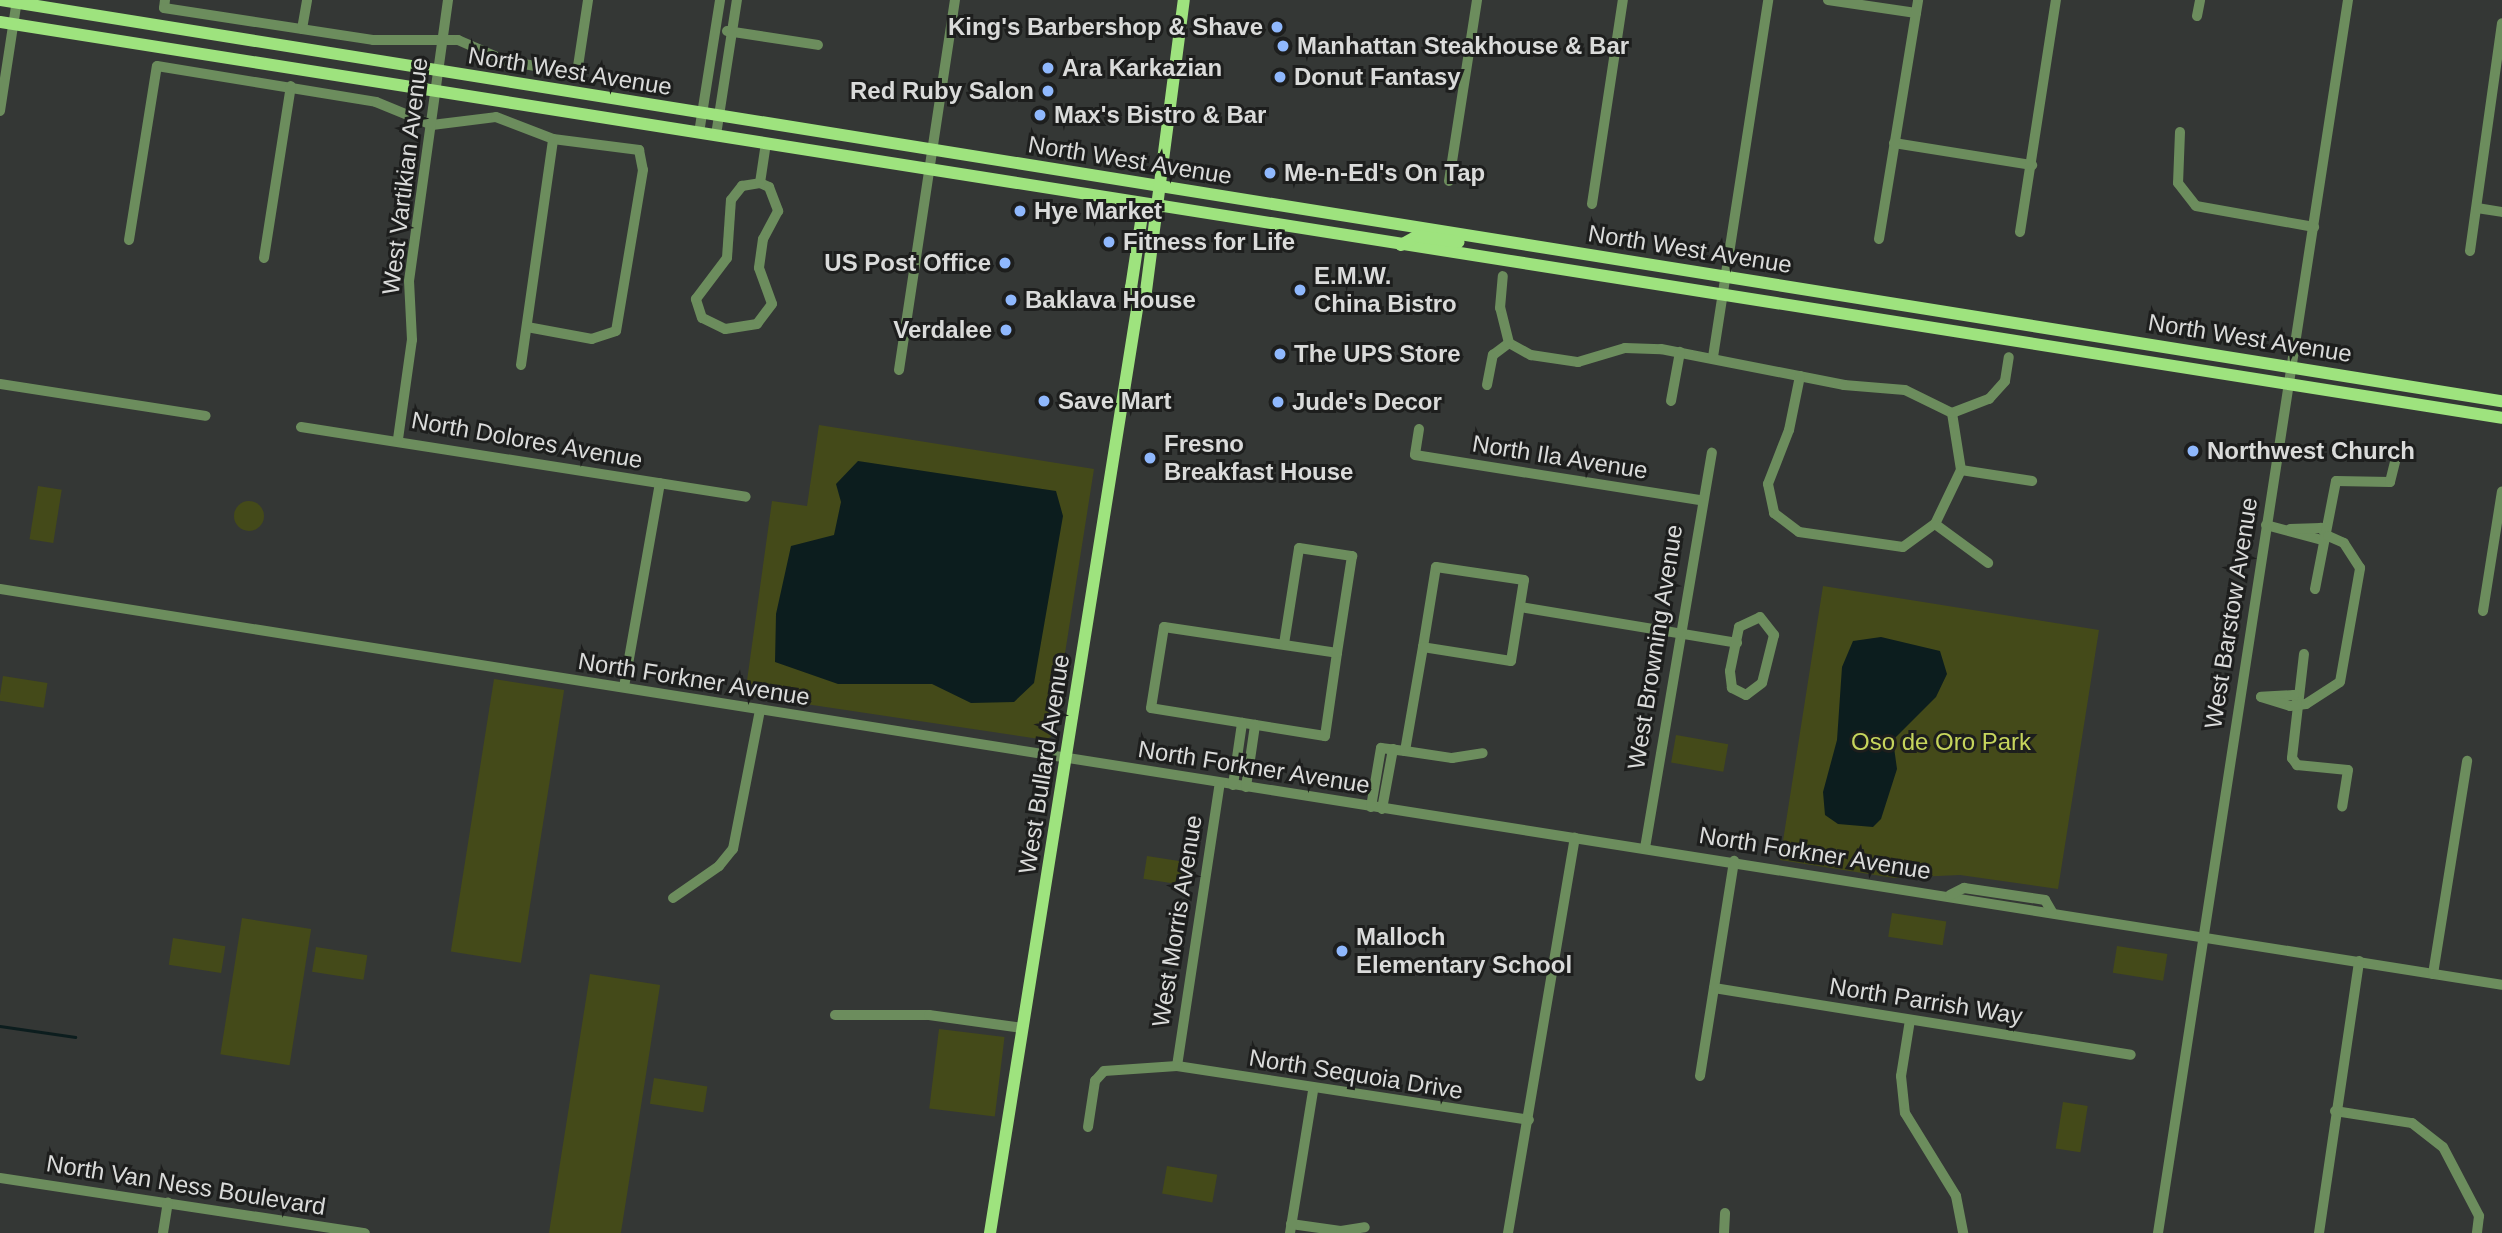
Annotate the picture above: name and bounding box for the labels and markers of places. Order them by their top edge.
place label: King's Barbershop & Shave [948,13,1263,41]
marker: King's Barbershop & Shave [1269,19,1285,35]
place label: Manhattan Steakhouse & Bar [1297,32,1629,60]
marker: Manhattan Steakhouse & Bar [1275,38,1291,54]
place label: Ara Karkazian [1062,54,1222,82]
marker: Ara Karkazian [1040,60,1056,76]
place label: Donut Fantasy [1294,63,1461,91]
marker: Donut Fantasy [1272,69,1288,85]
place label: Red Ruby Salon [850,77,1034,105]
marker: Red Ruby Salon [1040,83,1056,99]
place label: Max's Bistro & Bar [1054,101,1266,129]
marker: Max's Bistro & Bar [1032,107,1048,123]
place label: Me-n-Ed's On Tap [1284,159,1485,187]
marker: Me-n-Ed's On Tap [1262,165,1278,181]
place label: Hye Market [1034,197,1162,225]
marker: Hye Market [1012,203,1028,219]
place label: Fitness for Life [1123,228,1295,256]
marker: Fitness for Life [1101,234,1117,250]
place label: US Post Office [824,249,991,277]
marker: US Post Office [997,255,1013,271]
place label: E.M.W. China Bistro [1314,262,1457,318]
marker: E.M.W. China Bistro [1292,282,1308,298]
place label: Baklava House [1025,286,1196,314]
marker: Baklava House [1003,292,1019,308]
place label: Verdalee [893,316,992,344]
marker: Verdalee [998,322,1014,338]
place label: The UPS Store [1294,340,1461,368]
marker: The UPS Store [1272,346,1288,362]
place label: Save Mart [1058,387,1171,415]
place label: Jude's Decor [1292,388,1442,416]
marker: Save Mart [1036,393,1052,409]
marker: Jude's Decor [1270,394,1286,410]
place label: Fresno Breakfast House [1164,430,1353,486]
place label: Northwest Church [2207,437,2415,465]
marker: Northwest Church [2185,443,2201,459]
marker: Fresno Breakfast House [1142,450,1158,466]
place label: Malloch Elementary School [1356,923,1572,979]
marker: Malloch Elementary School [1334,943,1350,959]

